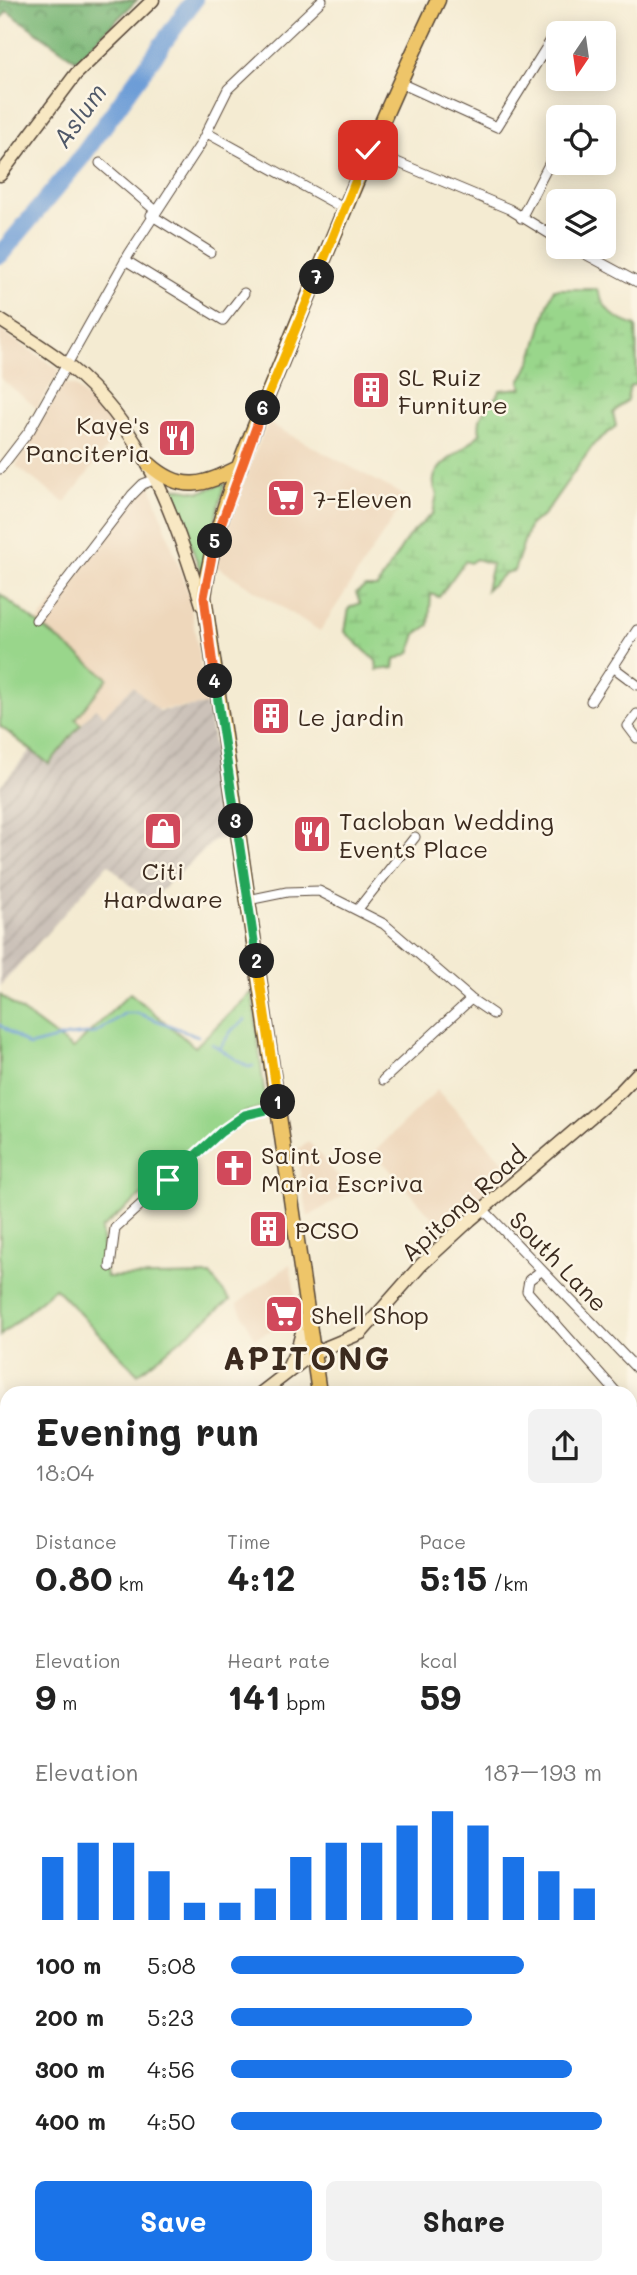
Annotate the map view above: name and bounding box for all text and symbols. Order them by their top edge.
north arrow [546,21,616,91]
map controls [546,21,616,259]
water label: Aslum [44,76,114,154]
button: locate [546,105,616,175]
pin [338,120,398,180]
icon: check [349,131,387,169]
button: layers [546,189,616,259]
pin: 7 [300,260,334,294]
text: 7 [311,264,322,289]
place label: SL Ruiz Furniture [398,361,508,420]
building icon: SL Ruiz Furniture [350,369,392,411]
pin: 6 [246,390,280,426]
text: 6 [257,395,268,420]
place label: Kaye's Panciteria [26,409,150,468]
restaurant icon: Kaye's Panciteria [156,417,198,459]
supermarket icon: 7-Eleven [265,477,307,519]
place label: 7-Eleven [313,483,412,514]
pin: 5 [198,524,232,558]
text: 5 [209,528,220,553]
pin: 4 [198,664,232,698]
text: 4 [208,668,221,693]
building icon: Le jardin [250,695,292,737]
place label: Le jardin [298,701,404,732]
pin: 3 [218,804,254,838]
place label: Tacloban Wedding Events Place [339,805,554,864]
text: 3 [230,808,241,833]
shop icon: Citi Hardware [142,810,184,852]
restaurant icon: Tacloban Wedding Events Place [291,813,333,855]
place label: Citi Hardware [103,855,223,914]
pin: 2 [240,944,274,978]
text: 2 [251,948,262,973]
pin: 1 [260,1084,296,1120]
text: 1 [273,1089,282,1114]
place label: Saint Jose Maria Escriva [261,1139,424,1198]
street label: Apitong Road [394,1139,532,1267]
church icon: Saint Jose Maria Escriva [213,1147,255,1189]
pin [138,1150,198,1210]
icon: arrive [149,1161,187,1199]
street label: South Lane [503,1204,615,1318]
building icon: PCSO [247,1208,289,1250]
place label: PCSO [295,1214,359,1245]
supermarket icon: Shell Shop [263,1293,305,1335]
place label: Shell Shop [311,1299,429,1330]
district label: APITONG [223,1336,391,1378]
text: Evening run [35,1406,259,1456]
button: share [528,1409,602,1483]
text: 18:04 [35,1457,94,1487]
text: Distance [35,1529,117,1554]
text: Time [227,1529,271,1554]
text: Pace [420,1529,466,1554]
text: 0.80 [35,1554,113,1600]
text: 4:12 [227,1554,296,1600]
text: 5:15 [420,1554,487,1600]
text: km [113,1571,144,1596]
text: /km [487,1571,528,1596]
text: Elevation [35,1648,120,1673]
text: Heart rate [227,1648,330,1673]
text: kcal [420,1648,458,1673]
text: 9 [35,1673,56,1719]
text: 141 [227,1673,281,1719]
text: 59 [420,1673,461,1719]
text: m [56,1690,77,1715]
text: bpm [281,1690,326,1715]
text: Elevation [35,1757,138,1787]
text: 187–193 m [483,1757,602,1787]
text: 100 m [35,1950,101,1980]
text: 5:08 [147,1950,196,1980]
text: 200 m [35,2002,104,2032]
text: 5:23 [147,2002,194,2032]
text: 300 m [35,2054,105,2084]
text: 4:56 [147,2054,195,2084]
text: 400 m [35,2106,106,2136]
text: 4:50 [147,2106,195,2136]
button: Save [35,2181,312,2261]
button: Share [326,2181,602,2261]

